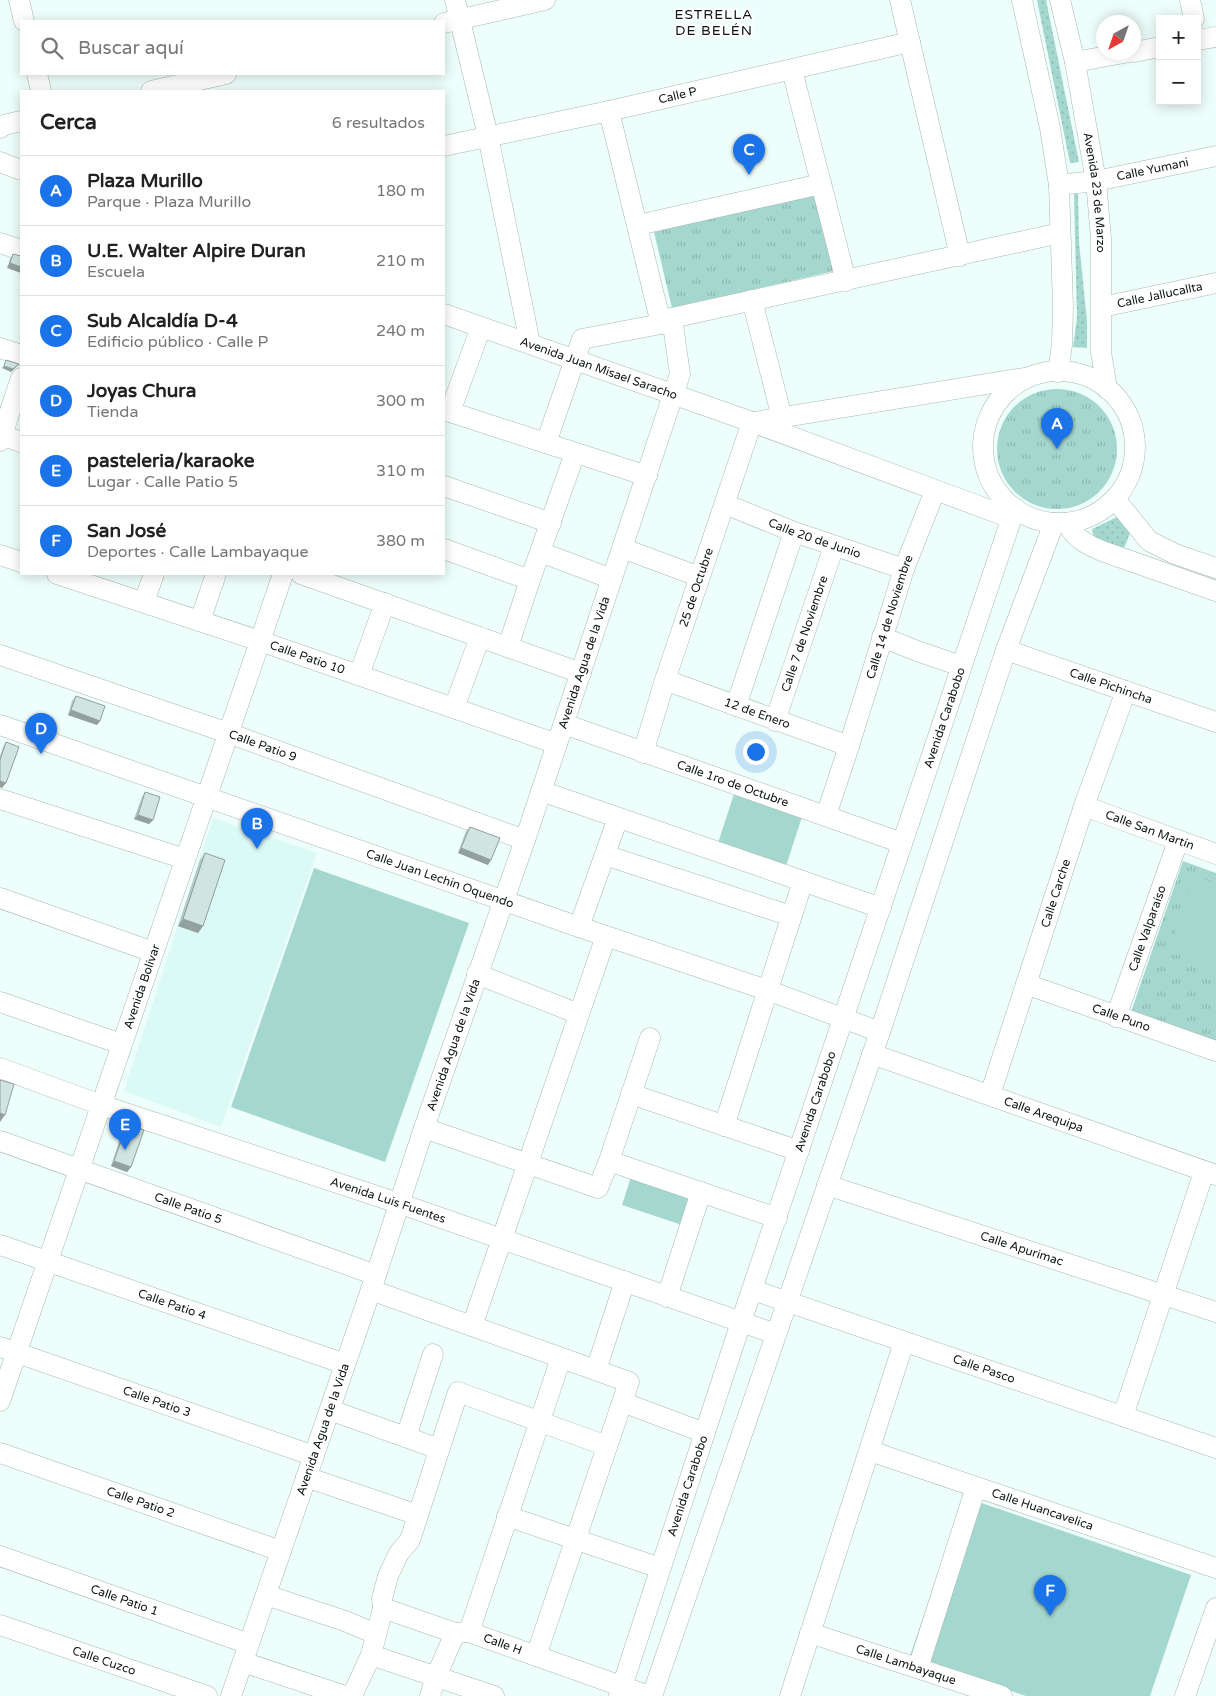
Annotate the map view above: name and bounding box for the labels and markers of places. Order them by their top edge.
pin: C [733,134,765,175]
pin: A [1041,408,1073,449]
pin: D [25,713,57,754]
pin: B [241,808,273,849]
pin: E [109,1109,141,1150]
pin: F [1034,1575,1066,1616]

